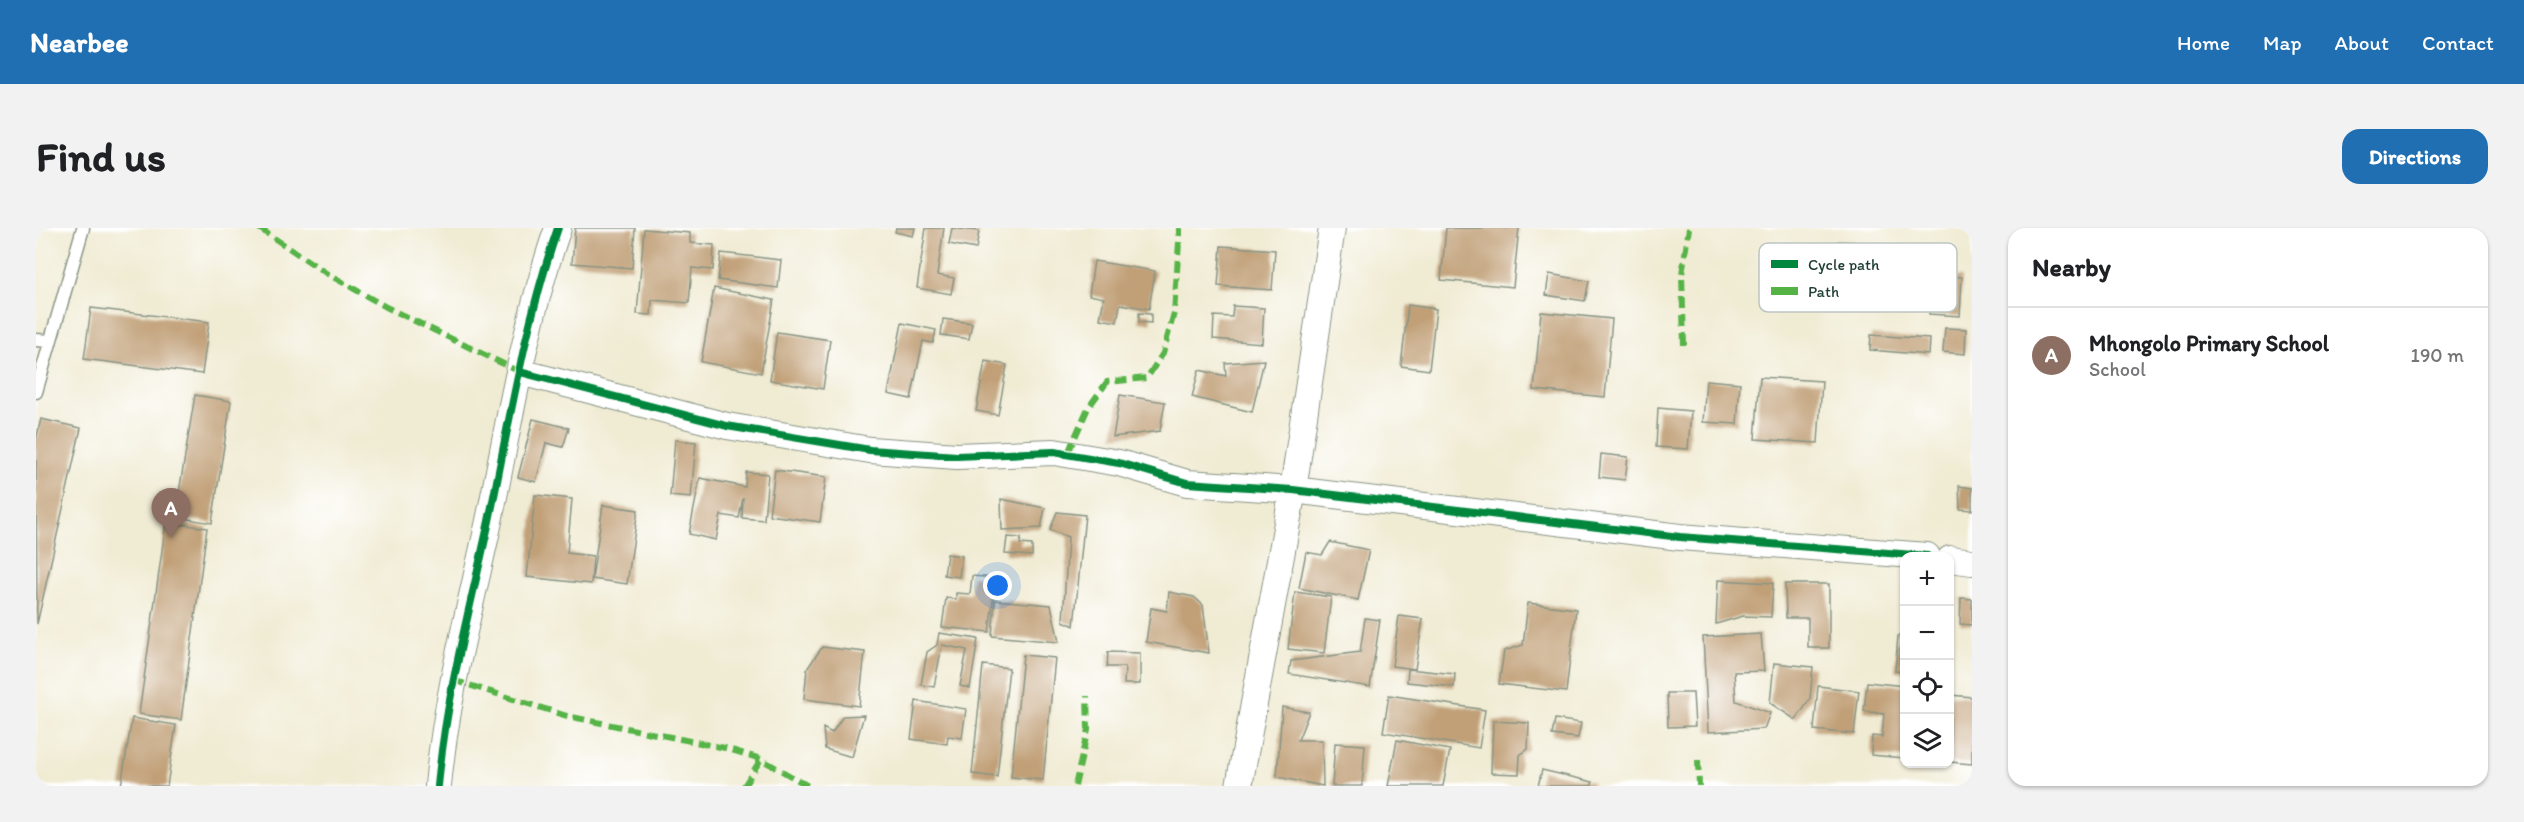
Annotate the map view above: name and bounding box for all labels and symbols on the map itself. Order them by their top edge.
legend [1759,243,1957,312]
text: Cycle path [1808,255,1880,274]
text: Path [1808,282,1839,301]
pin: A [152,488,190,538]
your location [983,571,1012,600]

